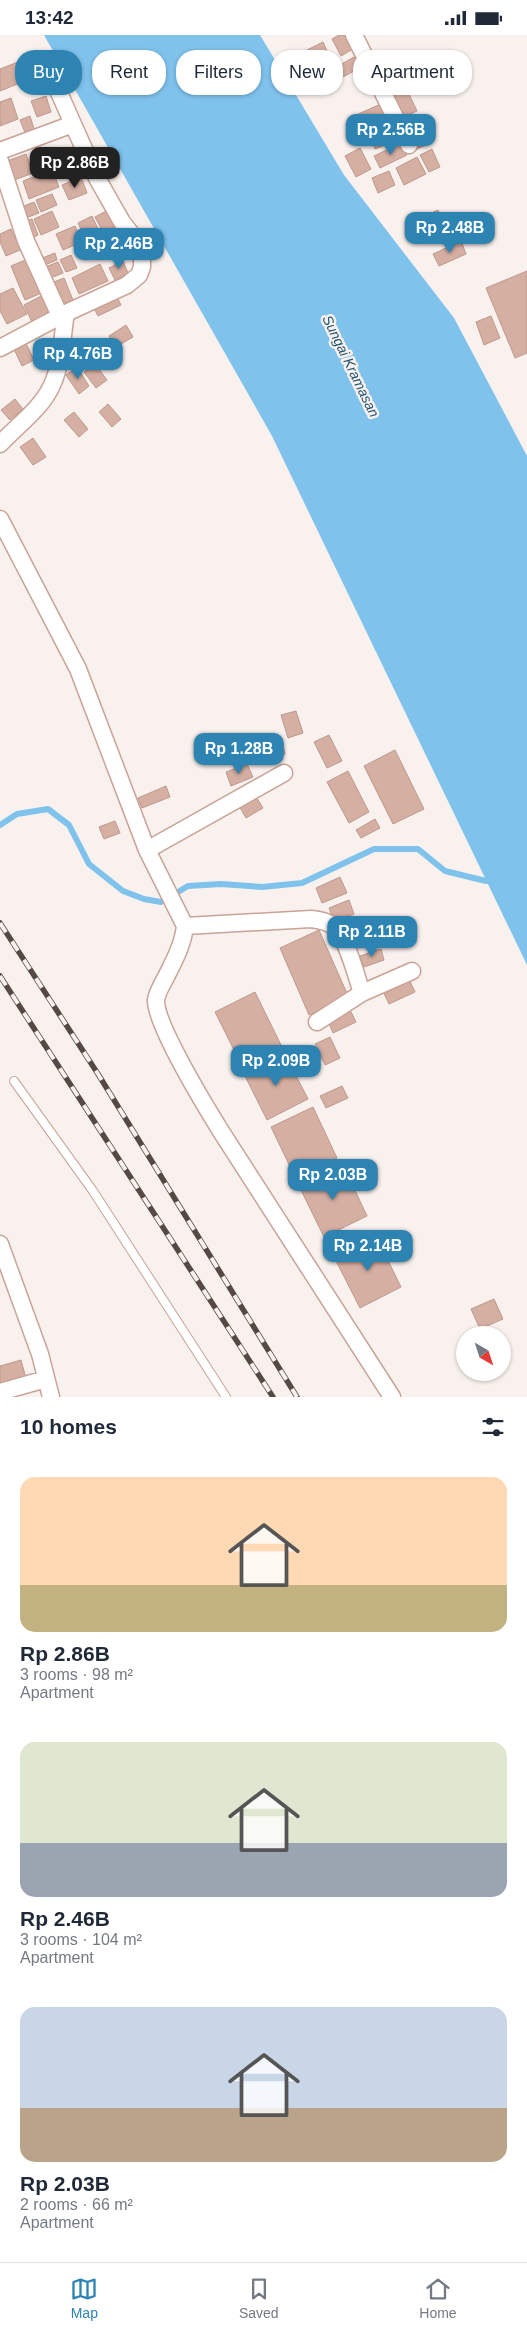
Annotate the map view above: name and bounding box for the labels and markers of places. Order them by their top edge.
pin: Rp 2.56B [339,113,443,156]
pin: Rp 2.86B [23,147,127,189]
pin: Rp 2.48B [398,211,502,254]
pin: Rp 2.46B [67,227,171,270]
pin: Rp 4.76B [26,337,130,380]
pin: Rp 1.28B [187,733,291,775]
pin: Rp 2.11B [320,915,424,958]
pin: Rp 2.09B [224,1045,328,1087]
pin: Rp 2.03B [281,1159,385,1201]
pin: Rp 2.14B [316,1229,420,1272]

